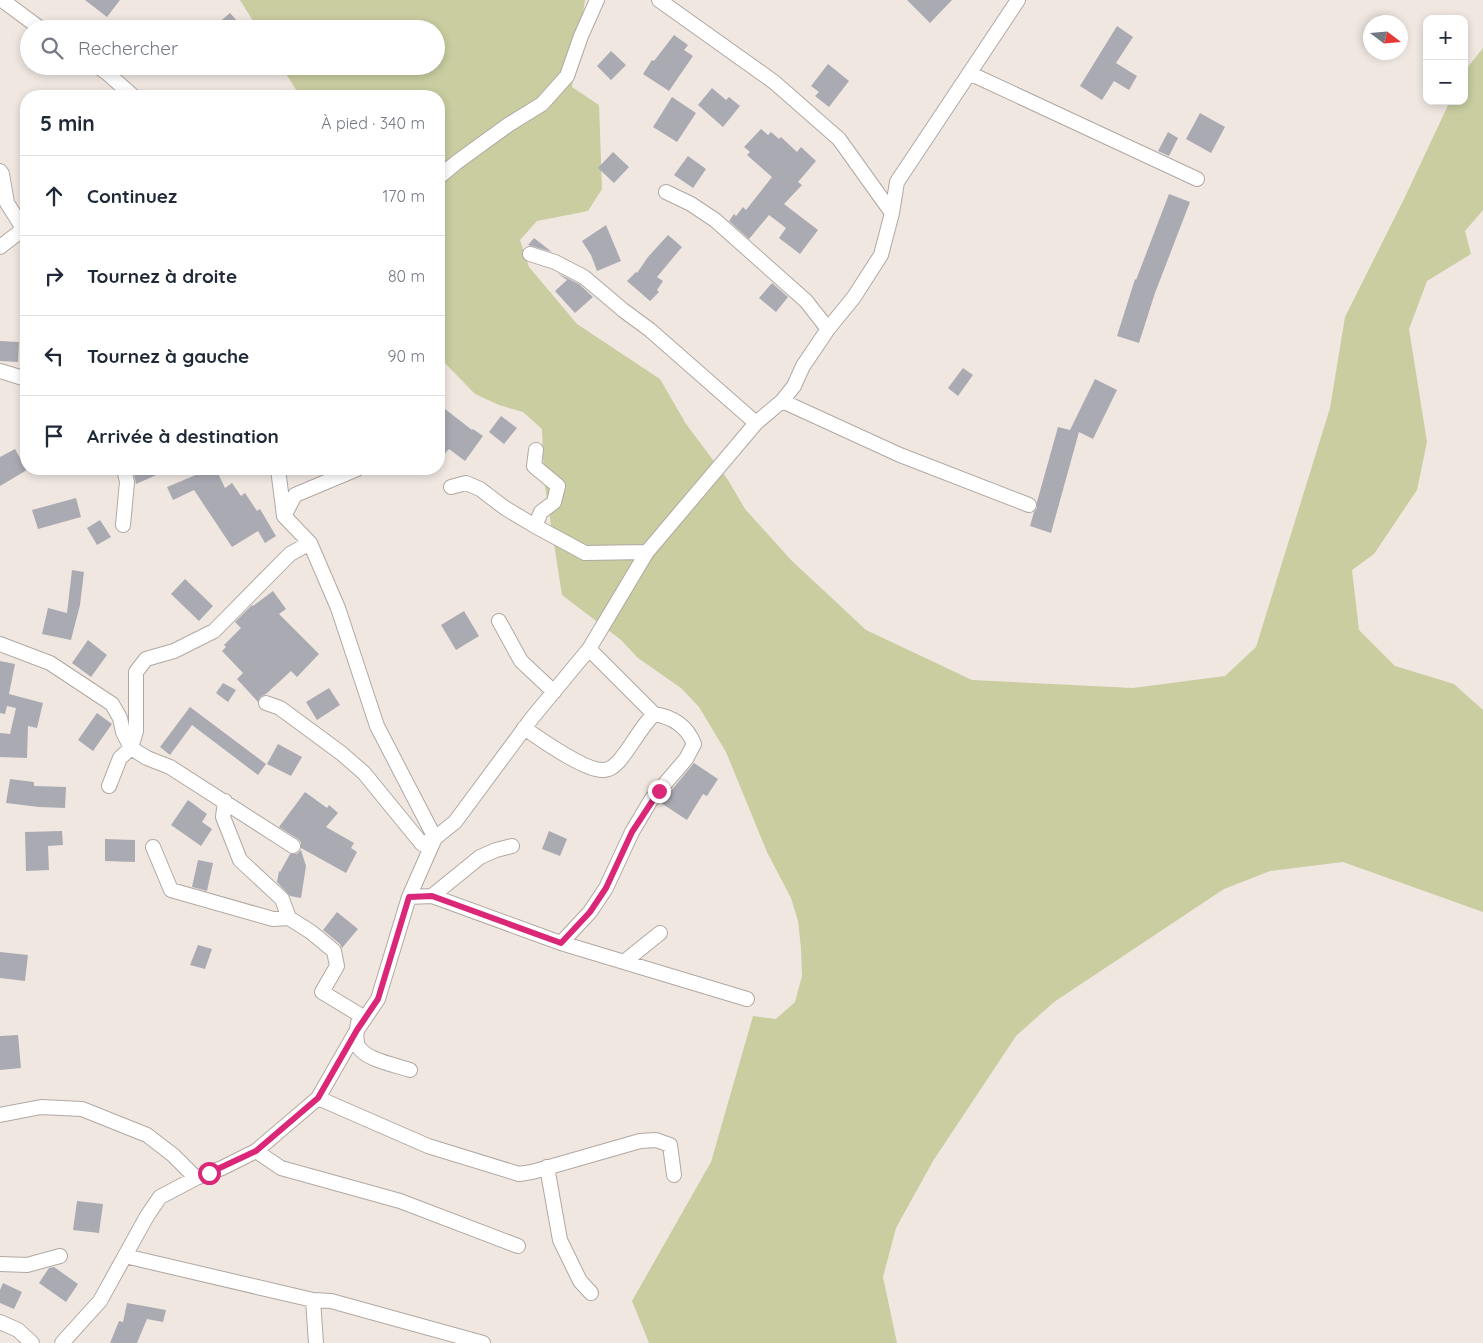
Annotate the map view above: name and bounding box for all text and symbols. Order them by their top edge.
north arrow [1363,15,1408,60]
map controls [1423,15,1468,105]
button: + [1423,15,1468,60]
search box [20,20,445,75]
icon: search [38,34,66,62]
text: Rechercher [78,36,178,60]
button: − [1423,60,1468,105]
text: 5 min [40,110,95,136]
text: À pied · 340 m [321,113,425,133]
icon: ahead [40,182,68,210]
text: Continuez [87,184,177,208]
text: 170 m [382,186,425,206]
icon: right [40,262,68,290]
text: Tournez à droite [87,264,237,288]
text: 80 m [388,266,425,286]
icon: left [40,342,68,370]
text: Tournez à gauche [87,344,249,368]
text: 90 m [388,346,425,366]
icon: arrive [40,422,68,450]
text: Arrivée à destination [87,424,279,448]
route end [648,780,671,803]
route start [198,1162,221,1185]

